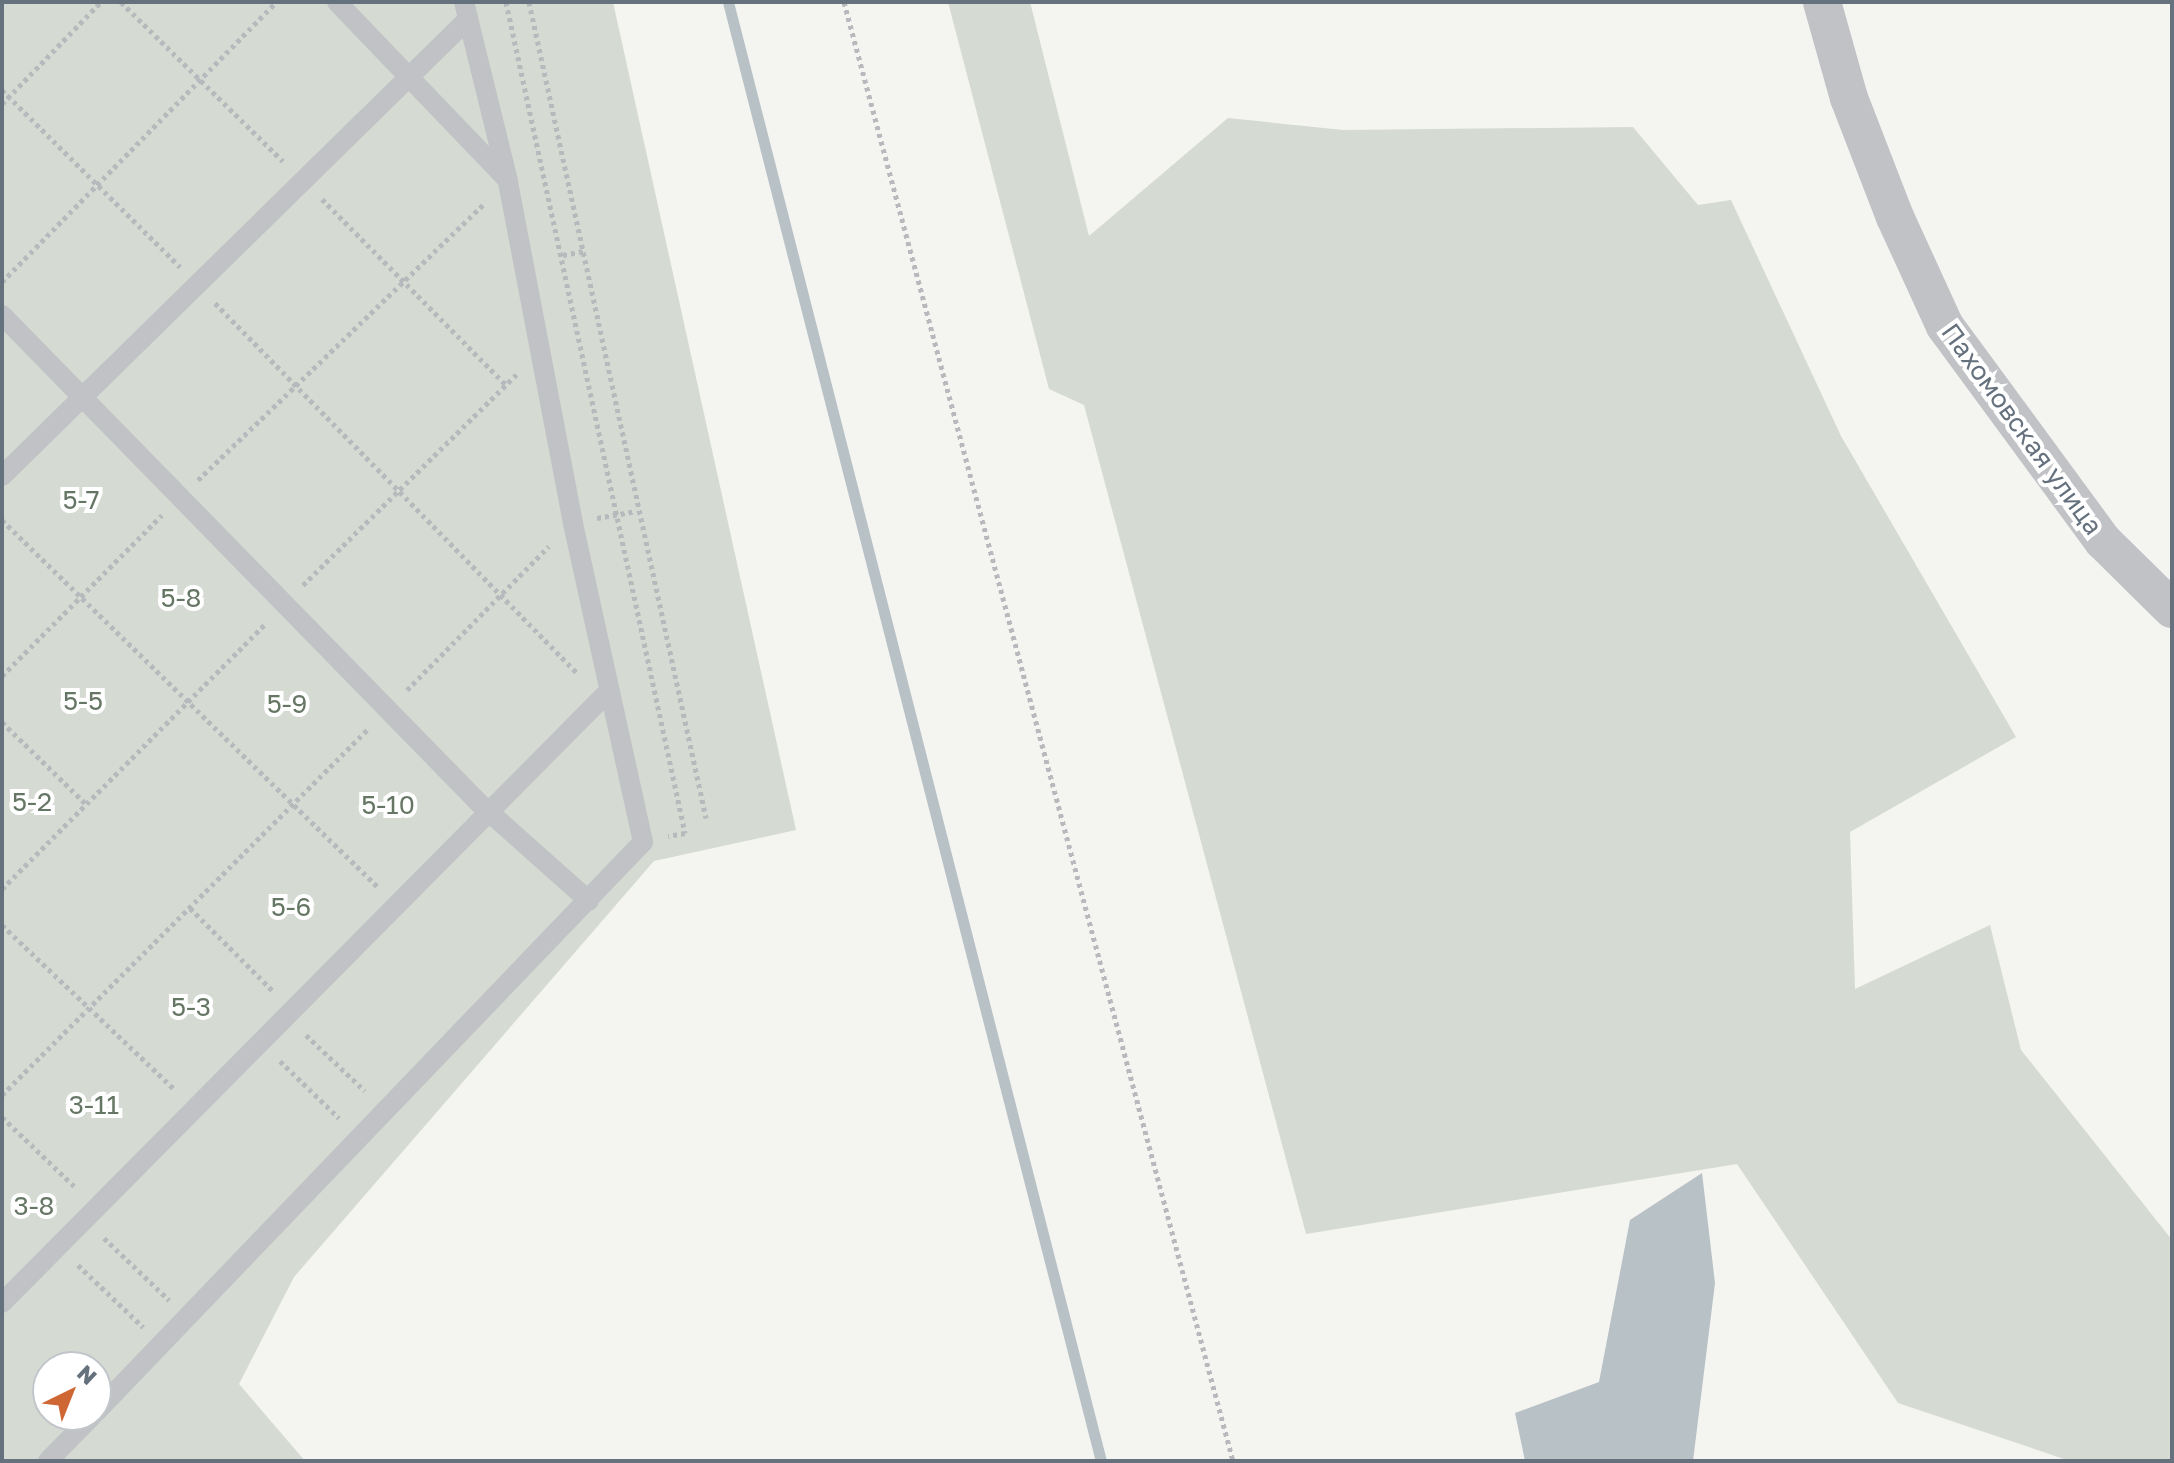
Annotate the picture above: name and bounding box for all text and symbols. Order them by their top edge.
street label: Пахомовская улица [1935,317,2109,541]
park label: 5-7 [62,484,100,516]
park label: 5-8 [161,582,201,614]
park label: 5-5 [63,685,103,717]
park label: 5-9 [267,688,307,720]
park label: 5-2 [12,786,52,818]
park label: 5-10 [361,789,415,821]
park label: 5-6 [271,891,311,923]
park label: 5-3 [171,991,211,1023]
park label: 3-11 [69,1089,119,1121]
park label: 3-8 [14,1190,54,1222]
north arrow [32,1351,112,1431]
text: N [72,1359,103,1390]

